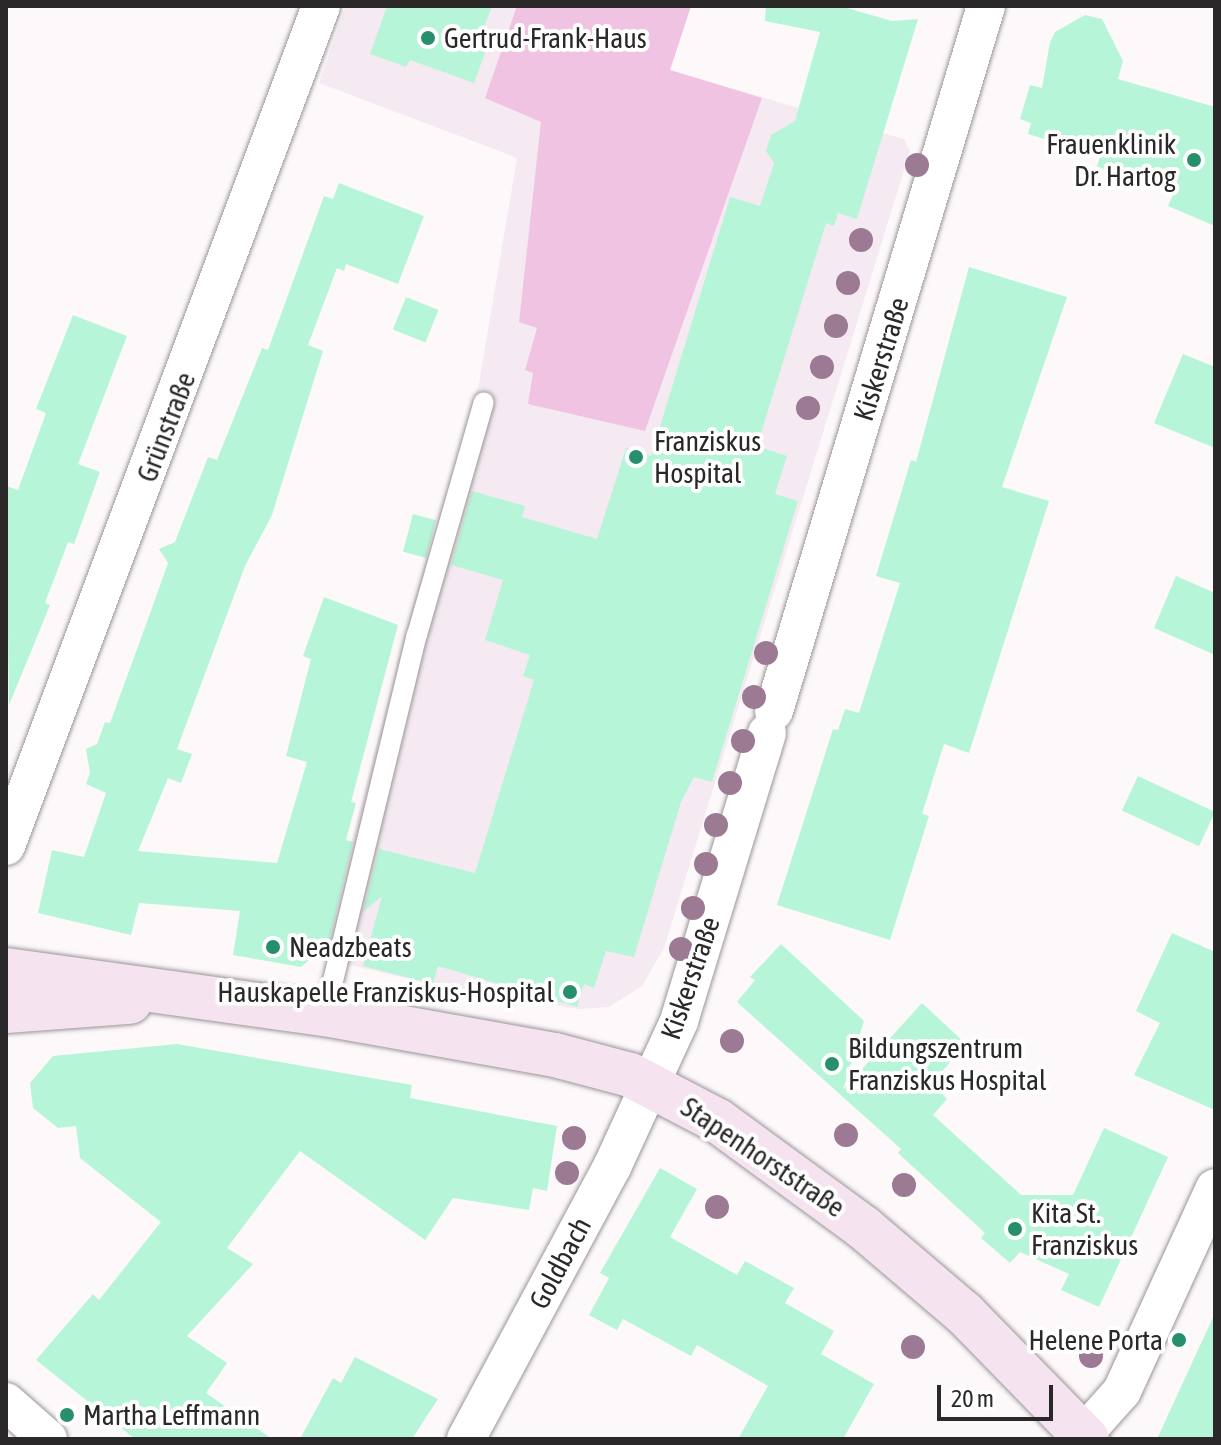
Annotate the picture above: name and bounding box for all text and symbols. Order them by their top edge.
place label: Gertrud-Frank-Haus [444,21,647,55]
marker: Gertrud-Frank-Haus [419,29,437,47]
place label: Frauenklinik Dr. Hartog [1046,127,1176,193]
marker: Frauenklinik Dr. Hartog [1183,149,1205,171]
street label: Kiskerstraße [846,293,916,425]
street label: Grünstraße [130,367,202,487]
place label: Franziskus Hospital [654,424,761,490]
marker: Franziskus Hospital [625,446,647,468]
street label: Kiskerstraße [653,912,727,1044]
place label: Neadzbeats [289,930,412,964]
marker: Neadzbeats [264,938,282,956]
place label: Hauskapelle Franziskus-Hospital [217,975,554,1009]
marker: Hauskapelle Franziskus-Hospital [561,983,579,1001]
place label: Bildungszentrum Franziskus Hospital [848,1031,1047,1097]
marker: Bildungszentrum Franziskus Hospital [823,1055,841,1073]
street label: Stapenhorststraße [675,1090,851,1224]
place label: Kita St. Franziskus [1031,1196,1138,1262]
street label: Goldbach [522,1212,598,1314]
marker: Kita St. Franziskus [1006,1220,1024,1238]
place label: Helene Porta [1028,1323,1163,1357]
marker: Helene Porta [1170,1331,1188,1349]
scale bar [941,1369,1057,1419]
text: 20 m [951,1385,994,1412]
place label: Martha Leffmann [83,1398,260,1432]
marker: Martha Leffmann [58,1406,76,1424]

